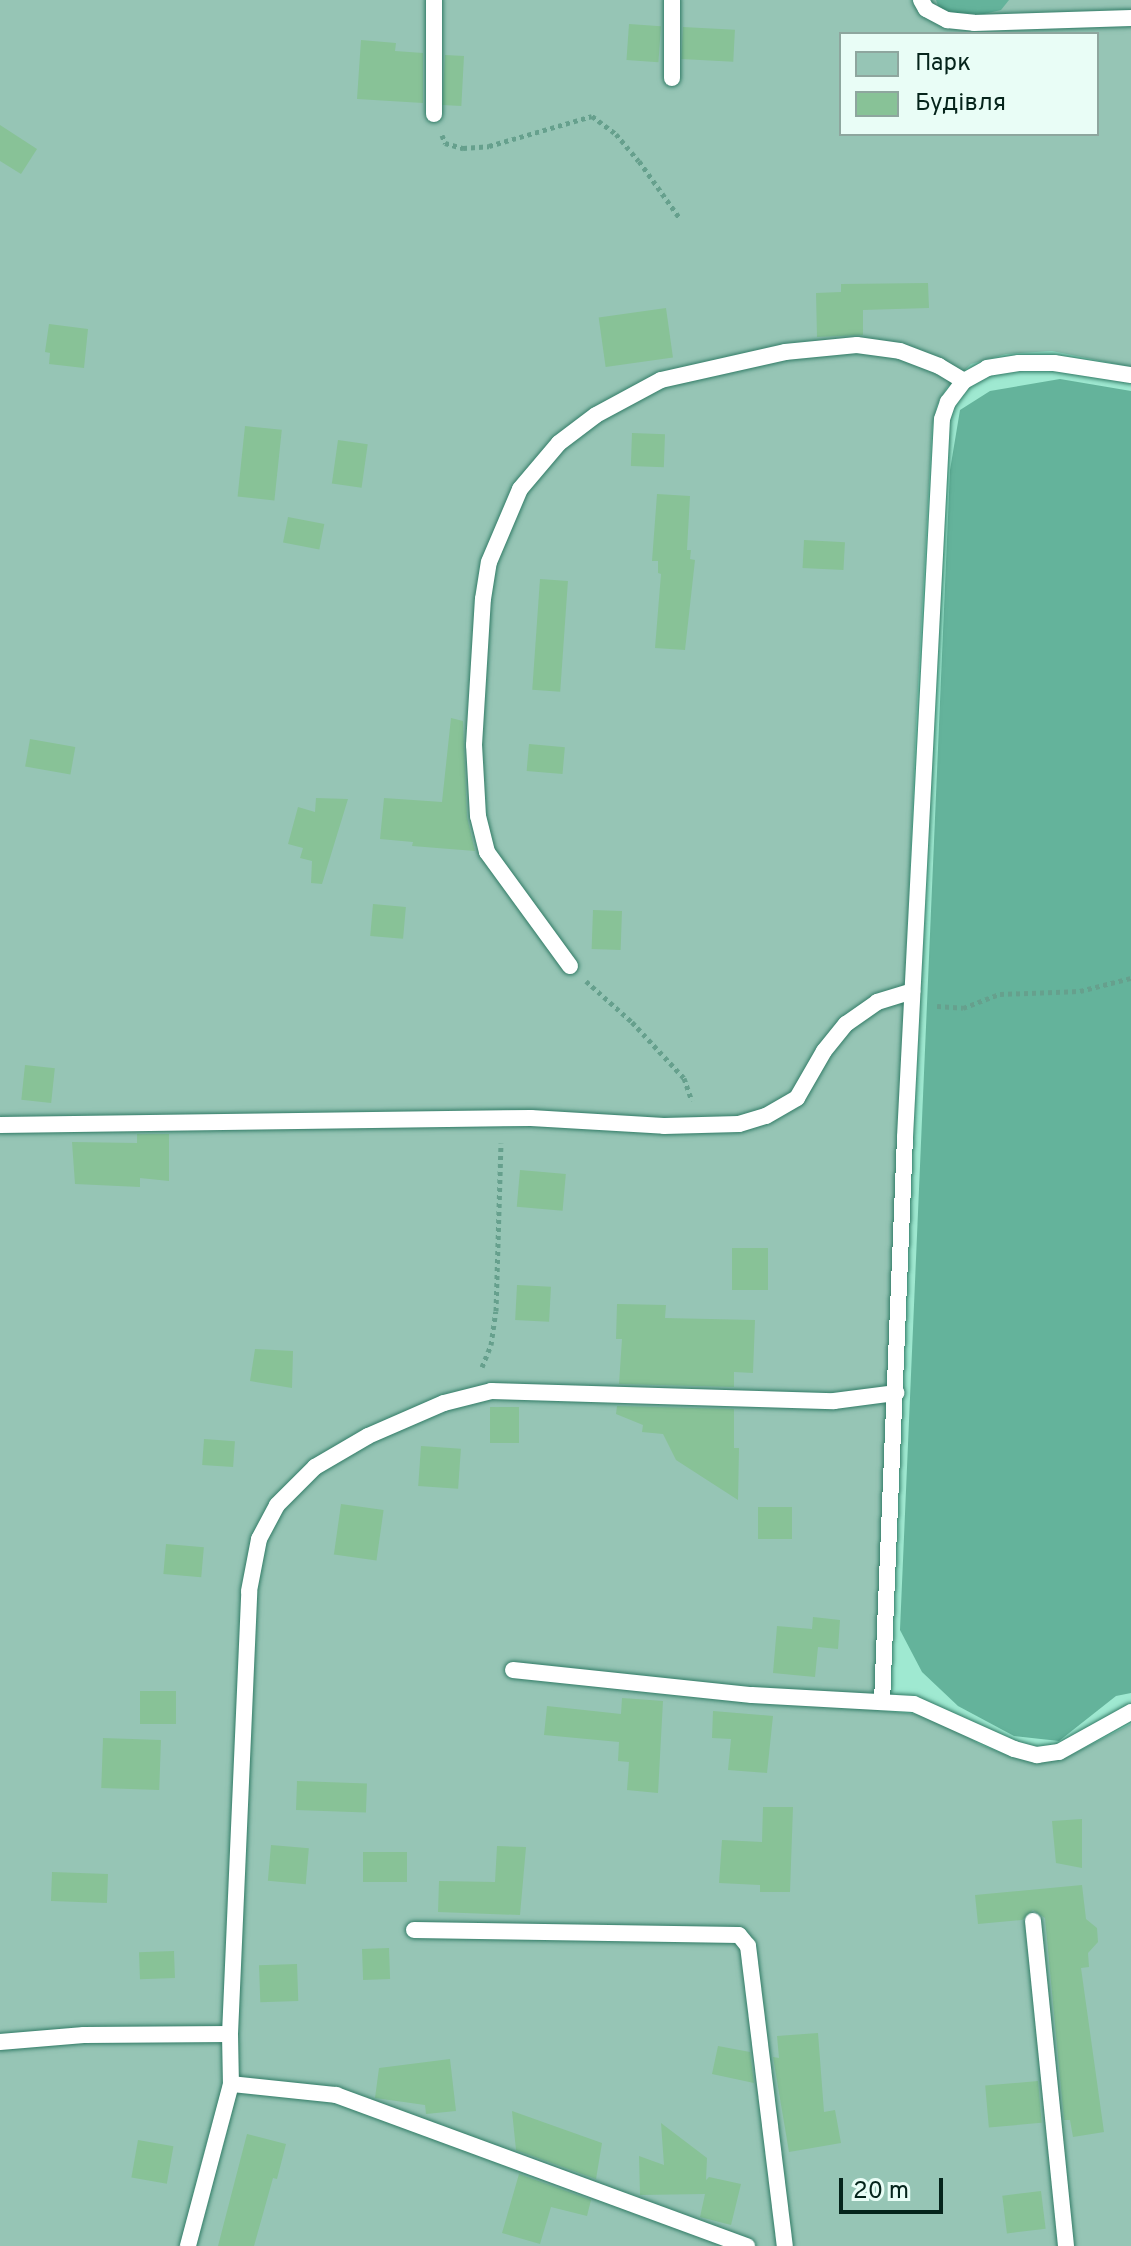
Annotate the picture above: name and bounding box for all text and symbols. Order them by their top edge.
legend [839,32,1099,136]
text: Парк [915,49,971,79]
text: Будівля [915,89,1006,119]
scale bar [843,2162,947,2212]
text: 20 m [853,2177,909,2207]

